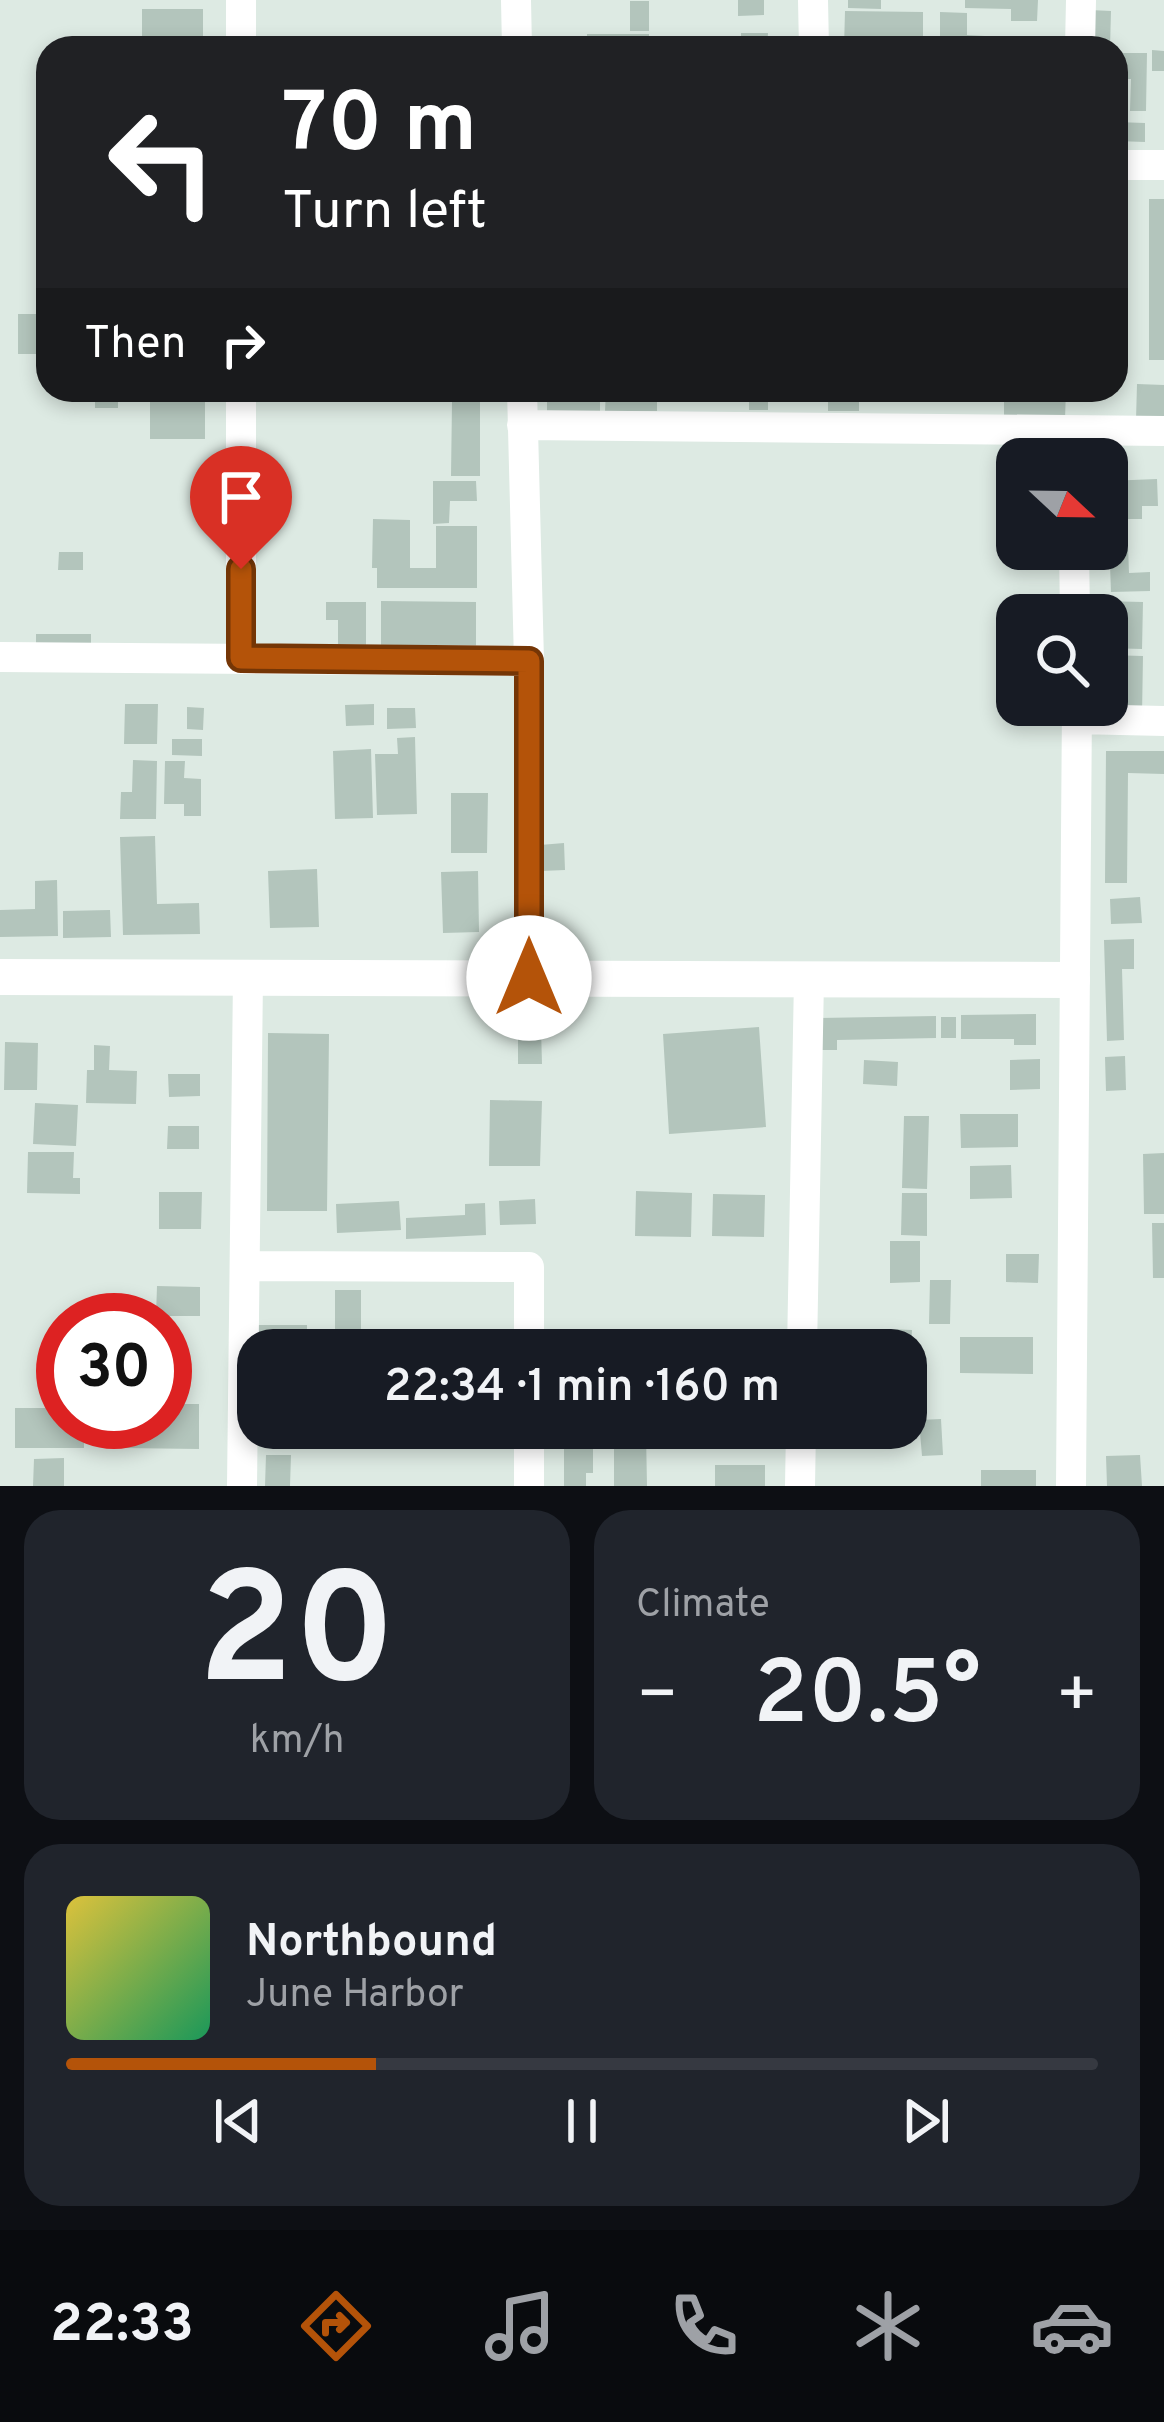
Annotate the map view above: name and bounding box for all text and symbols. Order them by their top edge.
text: 70 m [282,75,477,181]
icon: left [84,84,240,240]
text: Turn left [282,179,487,248]
icon: right [210,312,276,378]
text: Then [84,317,186,374]
north arrow [996,438,1128,570]
map controls [996,438,1128,726]
pin [190,446,292,569]
icon: arrive [208,464,274,530]
button: search [996,594,1128,726]
position arrow [466,915,592,1041]
speed limit sign: 30 [36,1293,192,1449]
text: 22:34 · 1 min · 160 m [384,1360,780,1417]
text: 20 [198,1541,396,1739]
text: Climate [636,1582,770,1631]
text: 20.5° [753,1642,981,1755]
text: − [636,1657,679,1740]
text: + [1055,1657,1098,1740]
text: km/h [250,1718,344,1767]
text: Northbound [246,1915,497,1972]
text: June Harbor [246,1972,464,2021]
icon: previous [205,2088,271,2154]
icon: pause [549,2088,615,2154]
icon: next [893,2088,959,2154]
icon: directions [294,2284,378,2368]
icon: music [478,2284,562,2368]
icon: phone [662,2284,746,2368]
icon: climate [846,2284,930,2368]
icon: car [1030,2284,1114,2368]
text: 22:33 [50,2292,194,2361]

